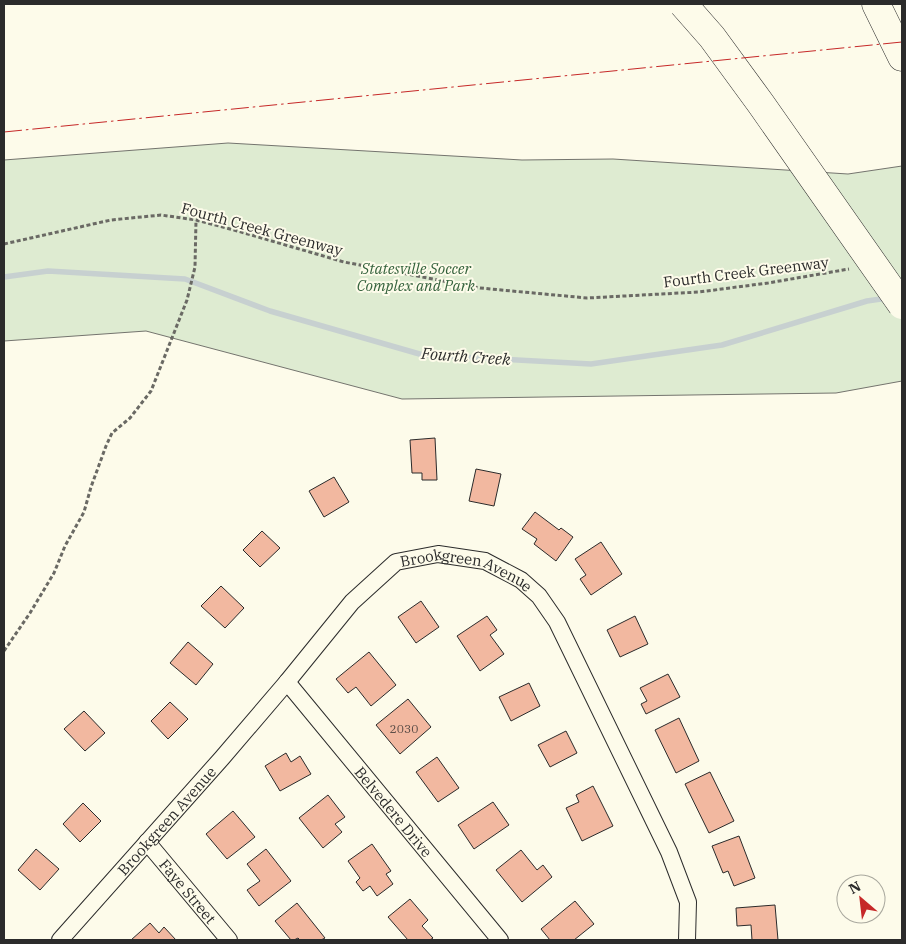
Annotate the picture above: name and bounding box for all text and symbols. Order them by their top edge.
street label: Fourth Creek Greenway [179,198,345,260]
street label: Fourth Creek Greenway [662,252,830,292]
park label: Statesville Soccer Complex and Park [357,259,475,295]
water label: Fourth Creek [420,343,512,369]
street label: Brookgreen Avenue [398,544,537,595]
house number: 2030 [390,721,418,736]
street label: Brookgreen Avenue [113,762,220,879]
street label: Belvedere Drive [351,762,437,861]
street label: Faye Street [156,855,221,927]
north arrow [836,874,886,924]
text: N [846,877,864,898]

